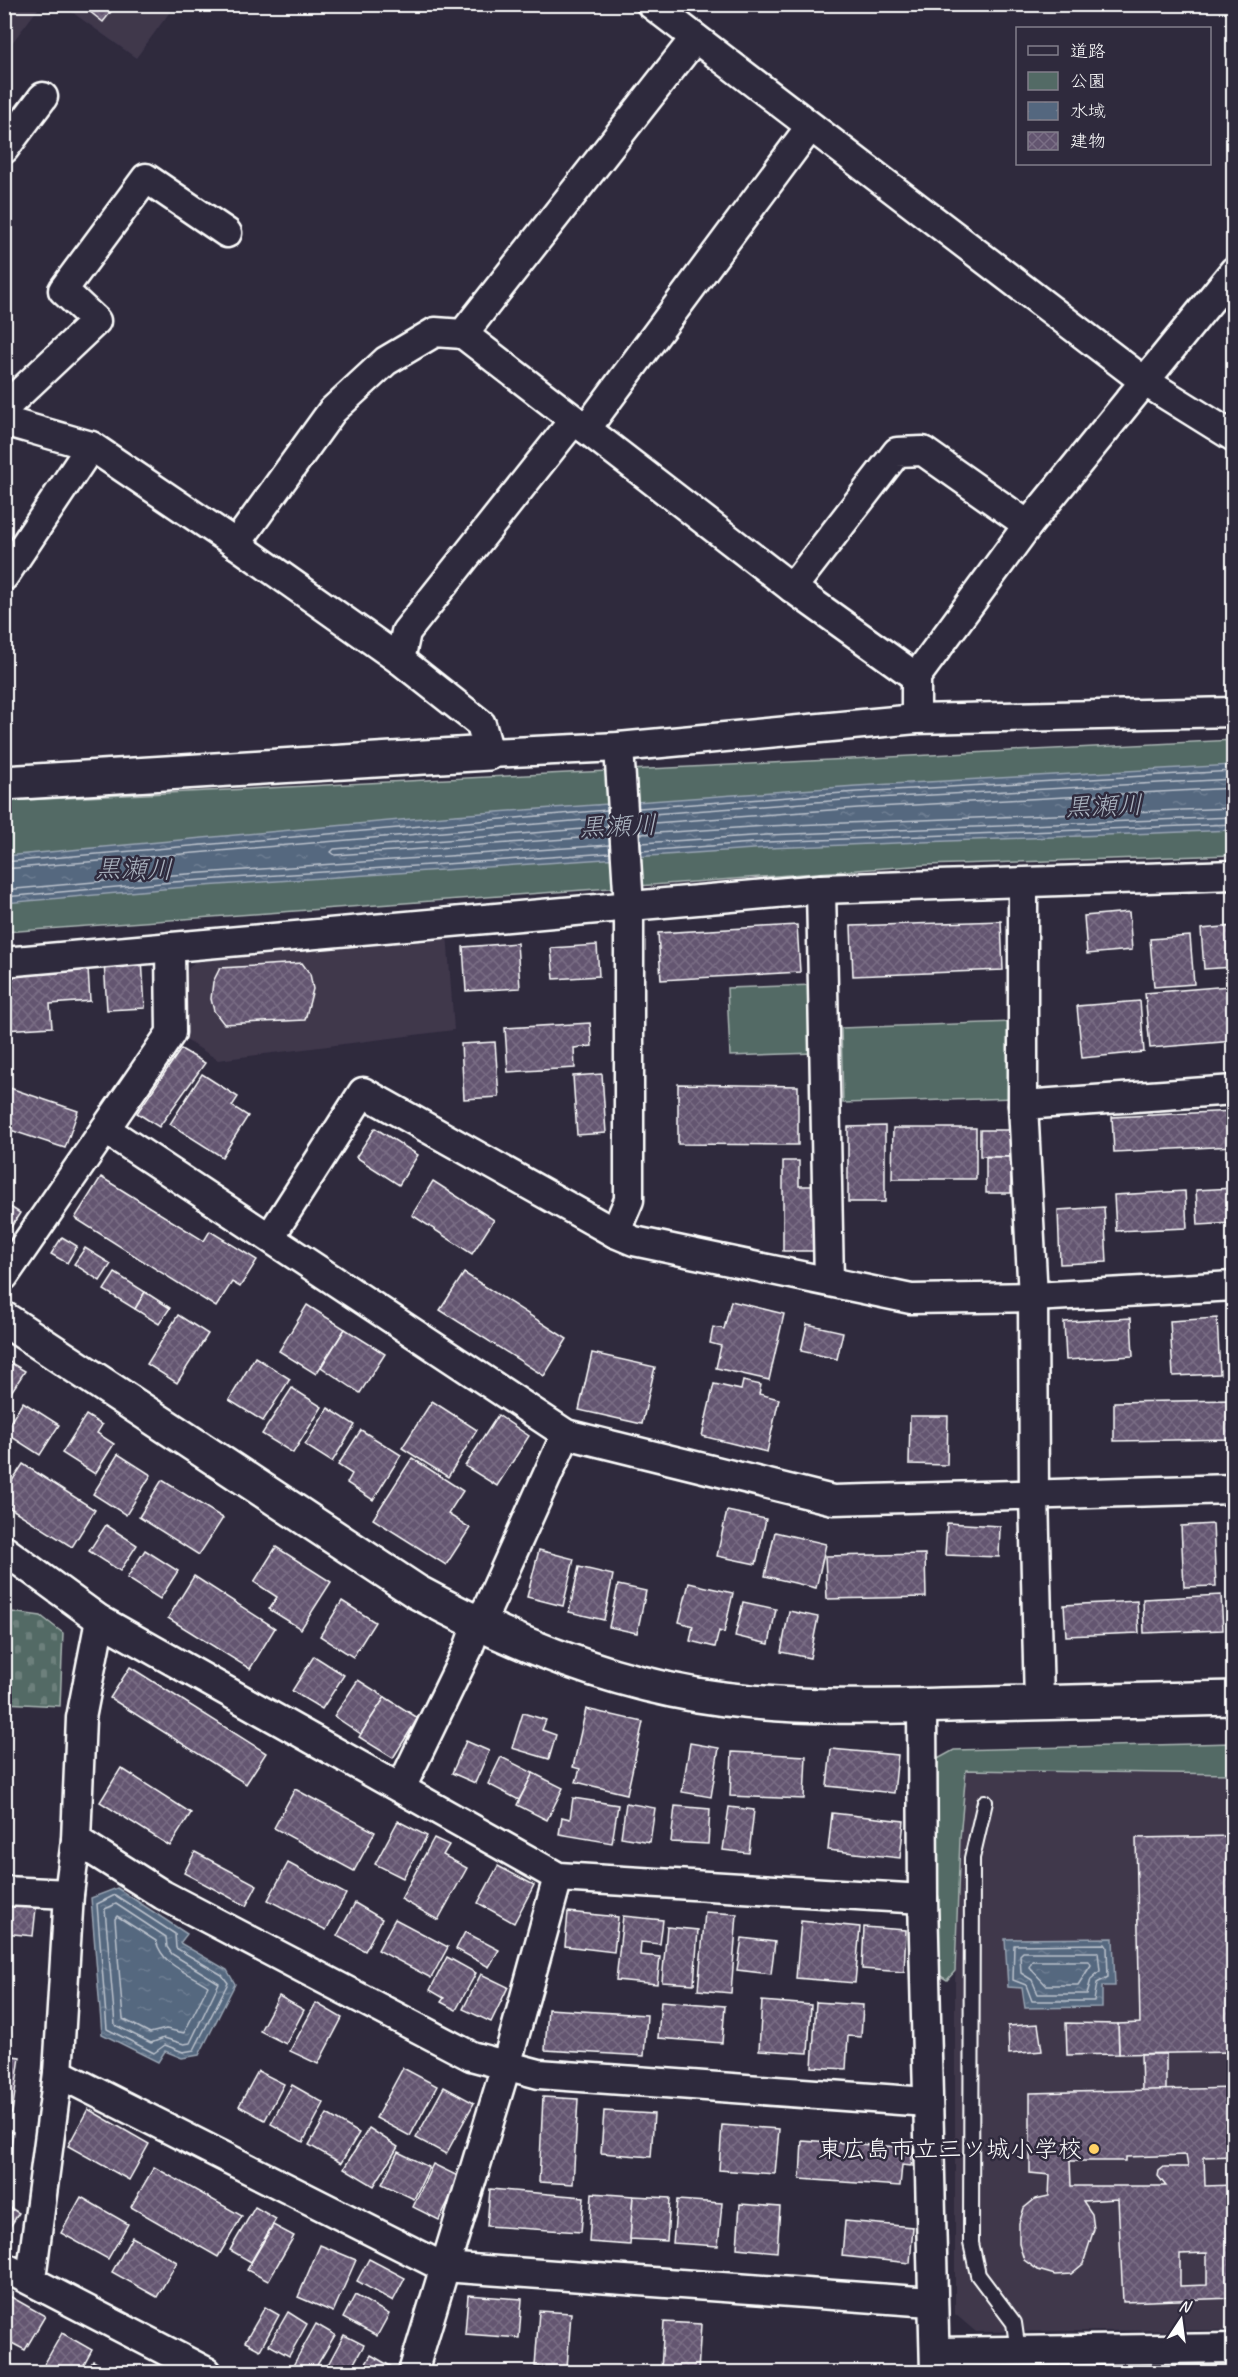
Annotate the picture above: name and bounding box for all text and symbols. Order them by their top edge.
legend [1016,27,1211,165]
text: 道路 [1070,40,1106,62]
text: 公園 [1070,70,1106,92]
text: 水域 [1070,100,1106,122]
text: 建物 [1070,130,1106,152]
water label: 黒瀬川 [1064,788,1144,824]
water label: 黒瀬川 [578,808,658,844]
water label: 黒瀬川 [95,852,173,886]
place label: 東広島市立三ツ城小学校 [818,2134,1082,2164]
marker: 東広島市立三ツ城小学校 [1087,2142,1101,2156]
north arrow [1151,2290,1211,2350]
text: N [1177,2296,1194,2318]

